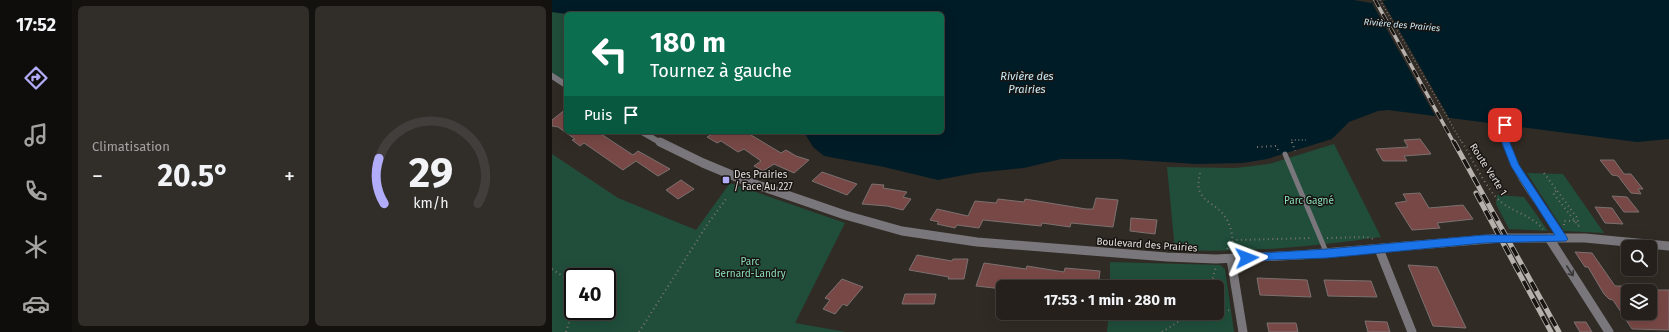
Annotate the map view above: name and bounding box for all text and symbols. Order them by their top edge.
text: 17:52 [16,14,56,36]
water label: Rivière des Prairies [1363,17,1441,33]
text: 180 m [650,26,726,59]
icon: left [584,28,636,80]
text: Tournez à gauche [650,60,792,82]
icon: directions [22,64,50,92]
water label: Rivière des Prairies [1000,70,1054,96]
icon: arrive [620,104,642,126]
text: Puis [584,106,612,124]
pin [1488,108,1522,142]
icon: arrive [1494,114,1516,136]
icon: music [22,121,50,149]
text: Climatisation [92,139,170,154]
street label: Route Verte 1 [1467,141,1509,198]
text: 29 [408,148,453,198]
text: 20.5° [158,158,230,194]
text: − [92,163,103,190]
text: + [284,163,295,190]
place label: Des Prairies / Face Au 227 [734,169,793,193]
marker: Des Prairies / Face Au 227 [721,175,731,185]
icon: phone [22,177,50,205]
text: km/h [413,195,448,212]
park label: Parc Gagné [1284,195,1334,207]
icon: climate [22,233,50,261]
street label: Boulevard des Prairies [1096,235,1198,255]
position arrow [1226,237,1268,279]
map controls [1621,240,1657,320]
button: search [1621,240,1657,276]
park label: Parc Bernard-Landry [714,256,786,280]
one-way arrow [1566,265,1574,276]
speed limit sign: 40 [564,268,616,320]
button: layers [1621,284,1657,320]
icon: car [22,290,50,318]
text: 17:53 · 1 min · 280 m [1044,291,1176,309]

